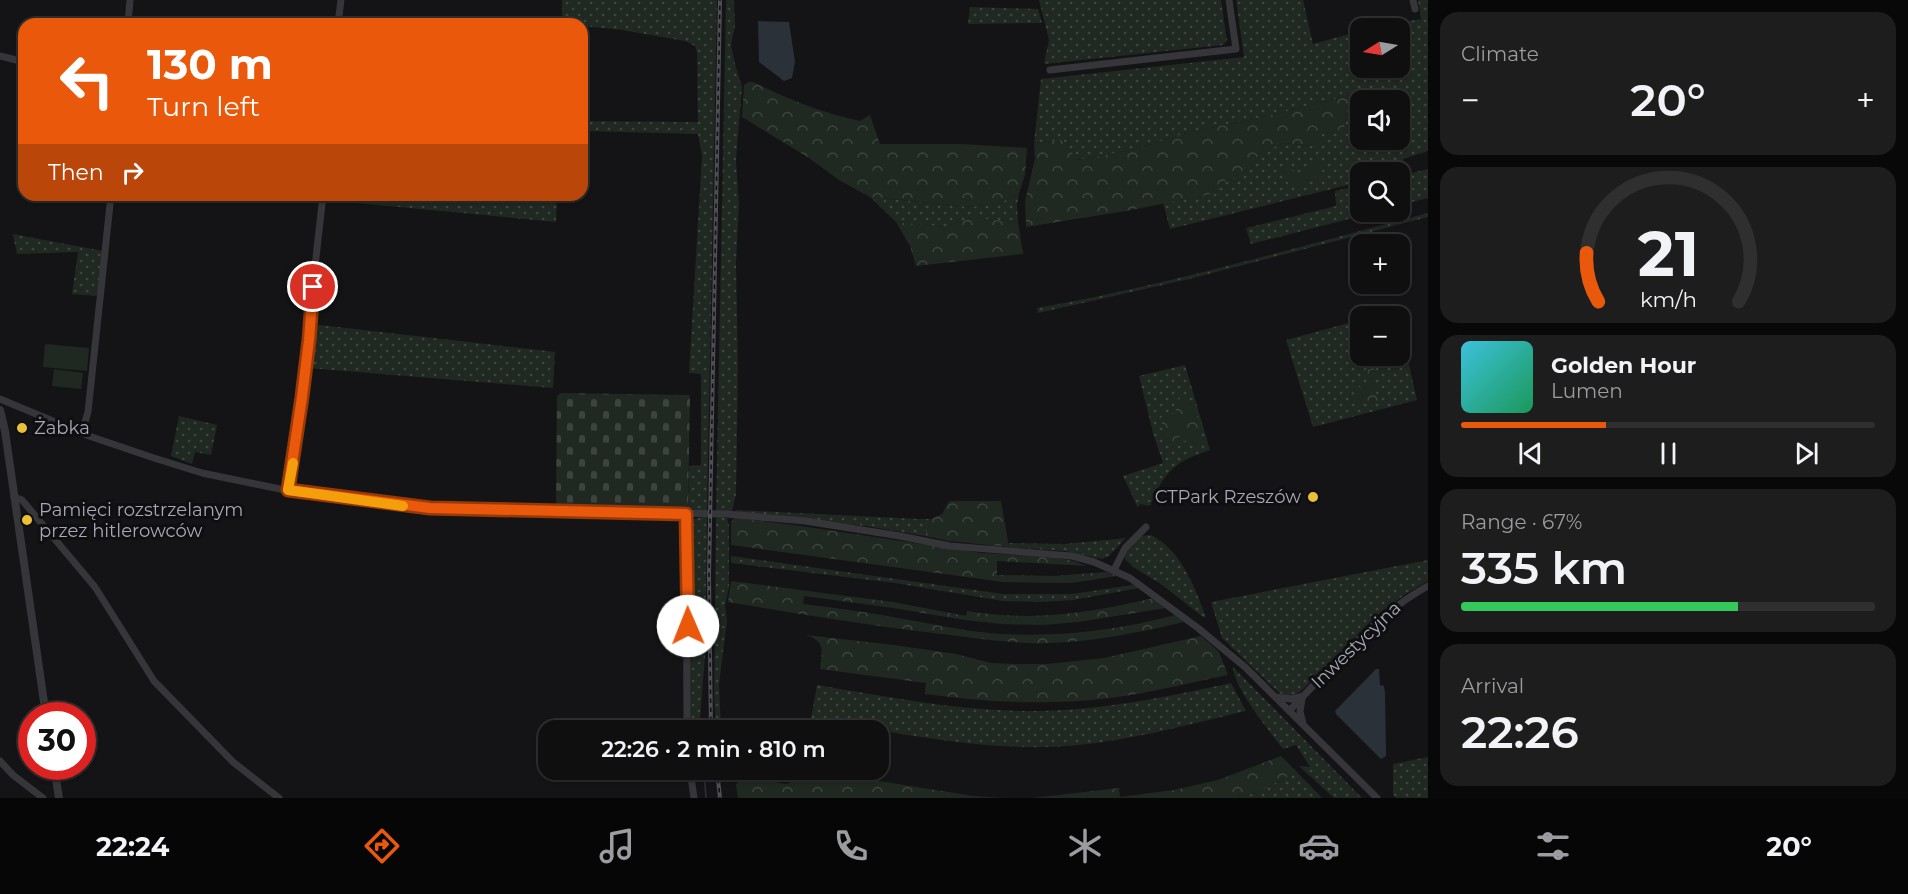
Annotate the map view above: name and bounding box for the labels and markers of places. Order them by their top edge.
pin [287,261,338,312]
place label: Żabka [34,417,90,439]
marker: Żabka [15,421,29,435]
place label: CTPark Rzeszów [1155,486,1301,508]
marker: CTPark Rzeszów [1306,490,1320,504]
place label: Pamięci rozstrzelanym przez hitlerowców [39,499,243,542]
marker: Pamięci rozstrzelanym przez hitlerowców [20,513,34,527]

